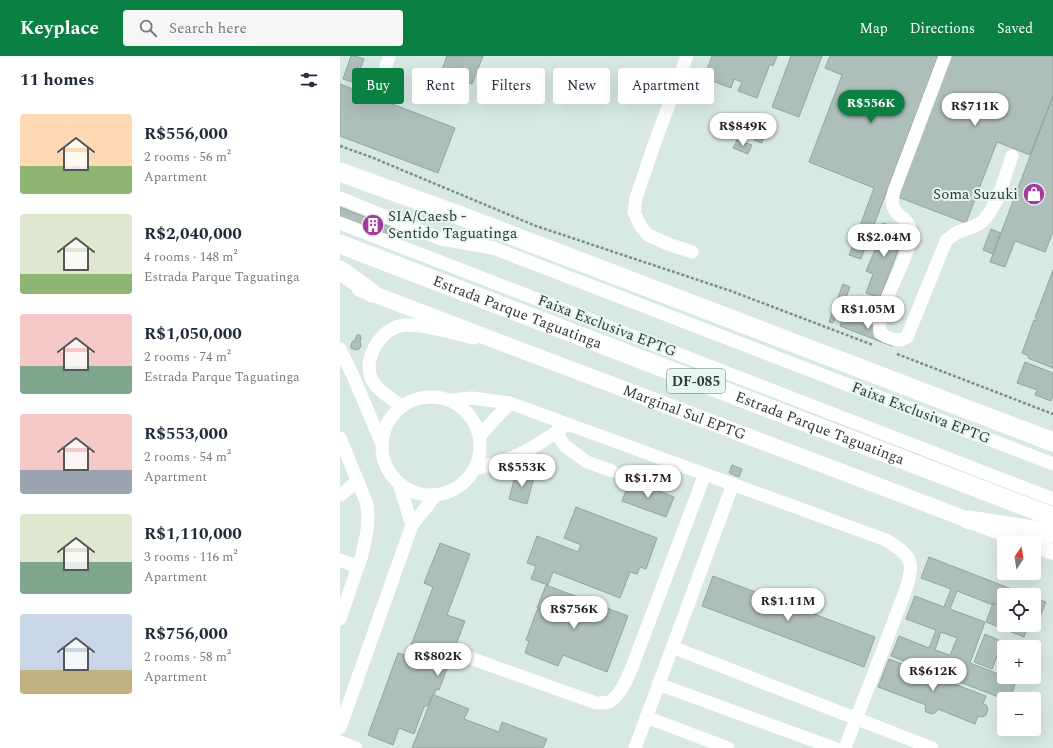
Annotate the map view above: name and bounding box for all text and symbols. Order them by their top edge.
search box [123,10,403,46]
text: Keyplace [20,14,99,43]
icon: search [137,17,159,39]
text: Search here [169,17,247,40]
text: Map [860,18,888,39]
text: Directions [910,18,975,39]
text: Saved [997,18,1033,39]
text: 11 homes [20,67,94,93]
chip: Buy [352,68,404,104]
chip: Rent [412,68,469,104]
chip: Filters [477,68,545,104]
chip: New [553,68,610,104]
chip: Apartment [618,68,714,104]
icon: filters [298,69,320,91]
pin: R$556K [838,90,904,124]
text: R$556K [847,93,895,113]
pin: R$711K [942,93,1008,127]
text: R$711K [951,96,999,116]
pin: R$849K [710,113,776,147]
text: R$849K [719,116,767,136]
text: R$556,000 [144,121,228,147]
icon: home [52,130,100,178]
text: 2 rooms · 56 m² [144,147,231,167]
text: Apartment [144,167,207,187]
shop icon: Soma Suzuki [1021,181,1047,207]
place label: Soma Suzuki [933,183,1018,206]
place label: SIA/Caesb - Sentido Taguatinga [388,205,518,245]
building icon: SIA/Caesb - Sentido Taguatinga [360,212,386,238]
text: R$2,040,000 [144,221,242,247]
pin: R$2.04M [847,224,921,258]
text: R$2.04M [856,227,912,247]
icon: home [52,230,100,278]
text: 4 rooms · 148 m² [144,247,238,267]
text: Estrada Parque Taguatinga [144,267,300,287]
street label: Estrada Parque Taguatinga [429,269,606,355]
street label: Faixa Exclusiva EPTG [534,289,680,363]
pin: R$1.05M [831,296,905,330]
text: R$1.05M [840,299,896,319]
text: R$1,050,000 [144,321,242,347]
icon: home [52,330,100,378]
text: 2 rooms · 74 m² [144,347,231,367]
text: Estrada Parque Taguatinga [144,367,300,387]
road number: DF-085 [667,369,725,393]
street label: Faixa Exclusiva EPTG [848,376,994,450]
street label: Marginal Sul EPTG [619,378,749,446]
street label: Estrada Parque Taguatinga [732,385,909,471]
text: R$553,000 [144,421,228,447]
icon: home [52,430,100,478]
text: 2 rooms · 54 m² [144,447,231,467]
pin: R$553K [489,454,555,488]
text: R$553K [498,457,546,477]
pin: R$1.7M [615,465,681,499]
text: Apartment [144,467,207,487]
text: R$1.7M [624,468,672,488]
text: R$1,110,000 [144,521,242,547]
icon: home [52,530,100,578]
north arrow [997,536,1041,580]
map controls [997,536,1041,736]
text: 3 rooms · 116 m² [144,547,238,567]
text: Apartment [144,567,207,587]
pin: R$1.11M [751,588,825,622]
button: locate [997,588,1041,632]
text: R$1.11M [760,591,816,611]
pin: R$756K [541,596,607,630]
text: R$756K [550,599,598,619]
text: R$756,000 [144,621,228,647]
icon: home [52,630,100,678]
button: + [997,640,1041,684]
pin: R$802K [405,643,471,677]
text: R$802K [414,646,462,666]
text: 2 rooms · 58 m² [144,647,231,667]
pin: R$612K [900,658,966,692]
text: R$612K [909,661,957,681]
text: Apartment [144,667,207,687]
button: − [997,692,1041,736]

